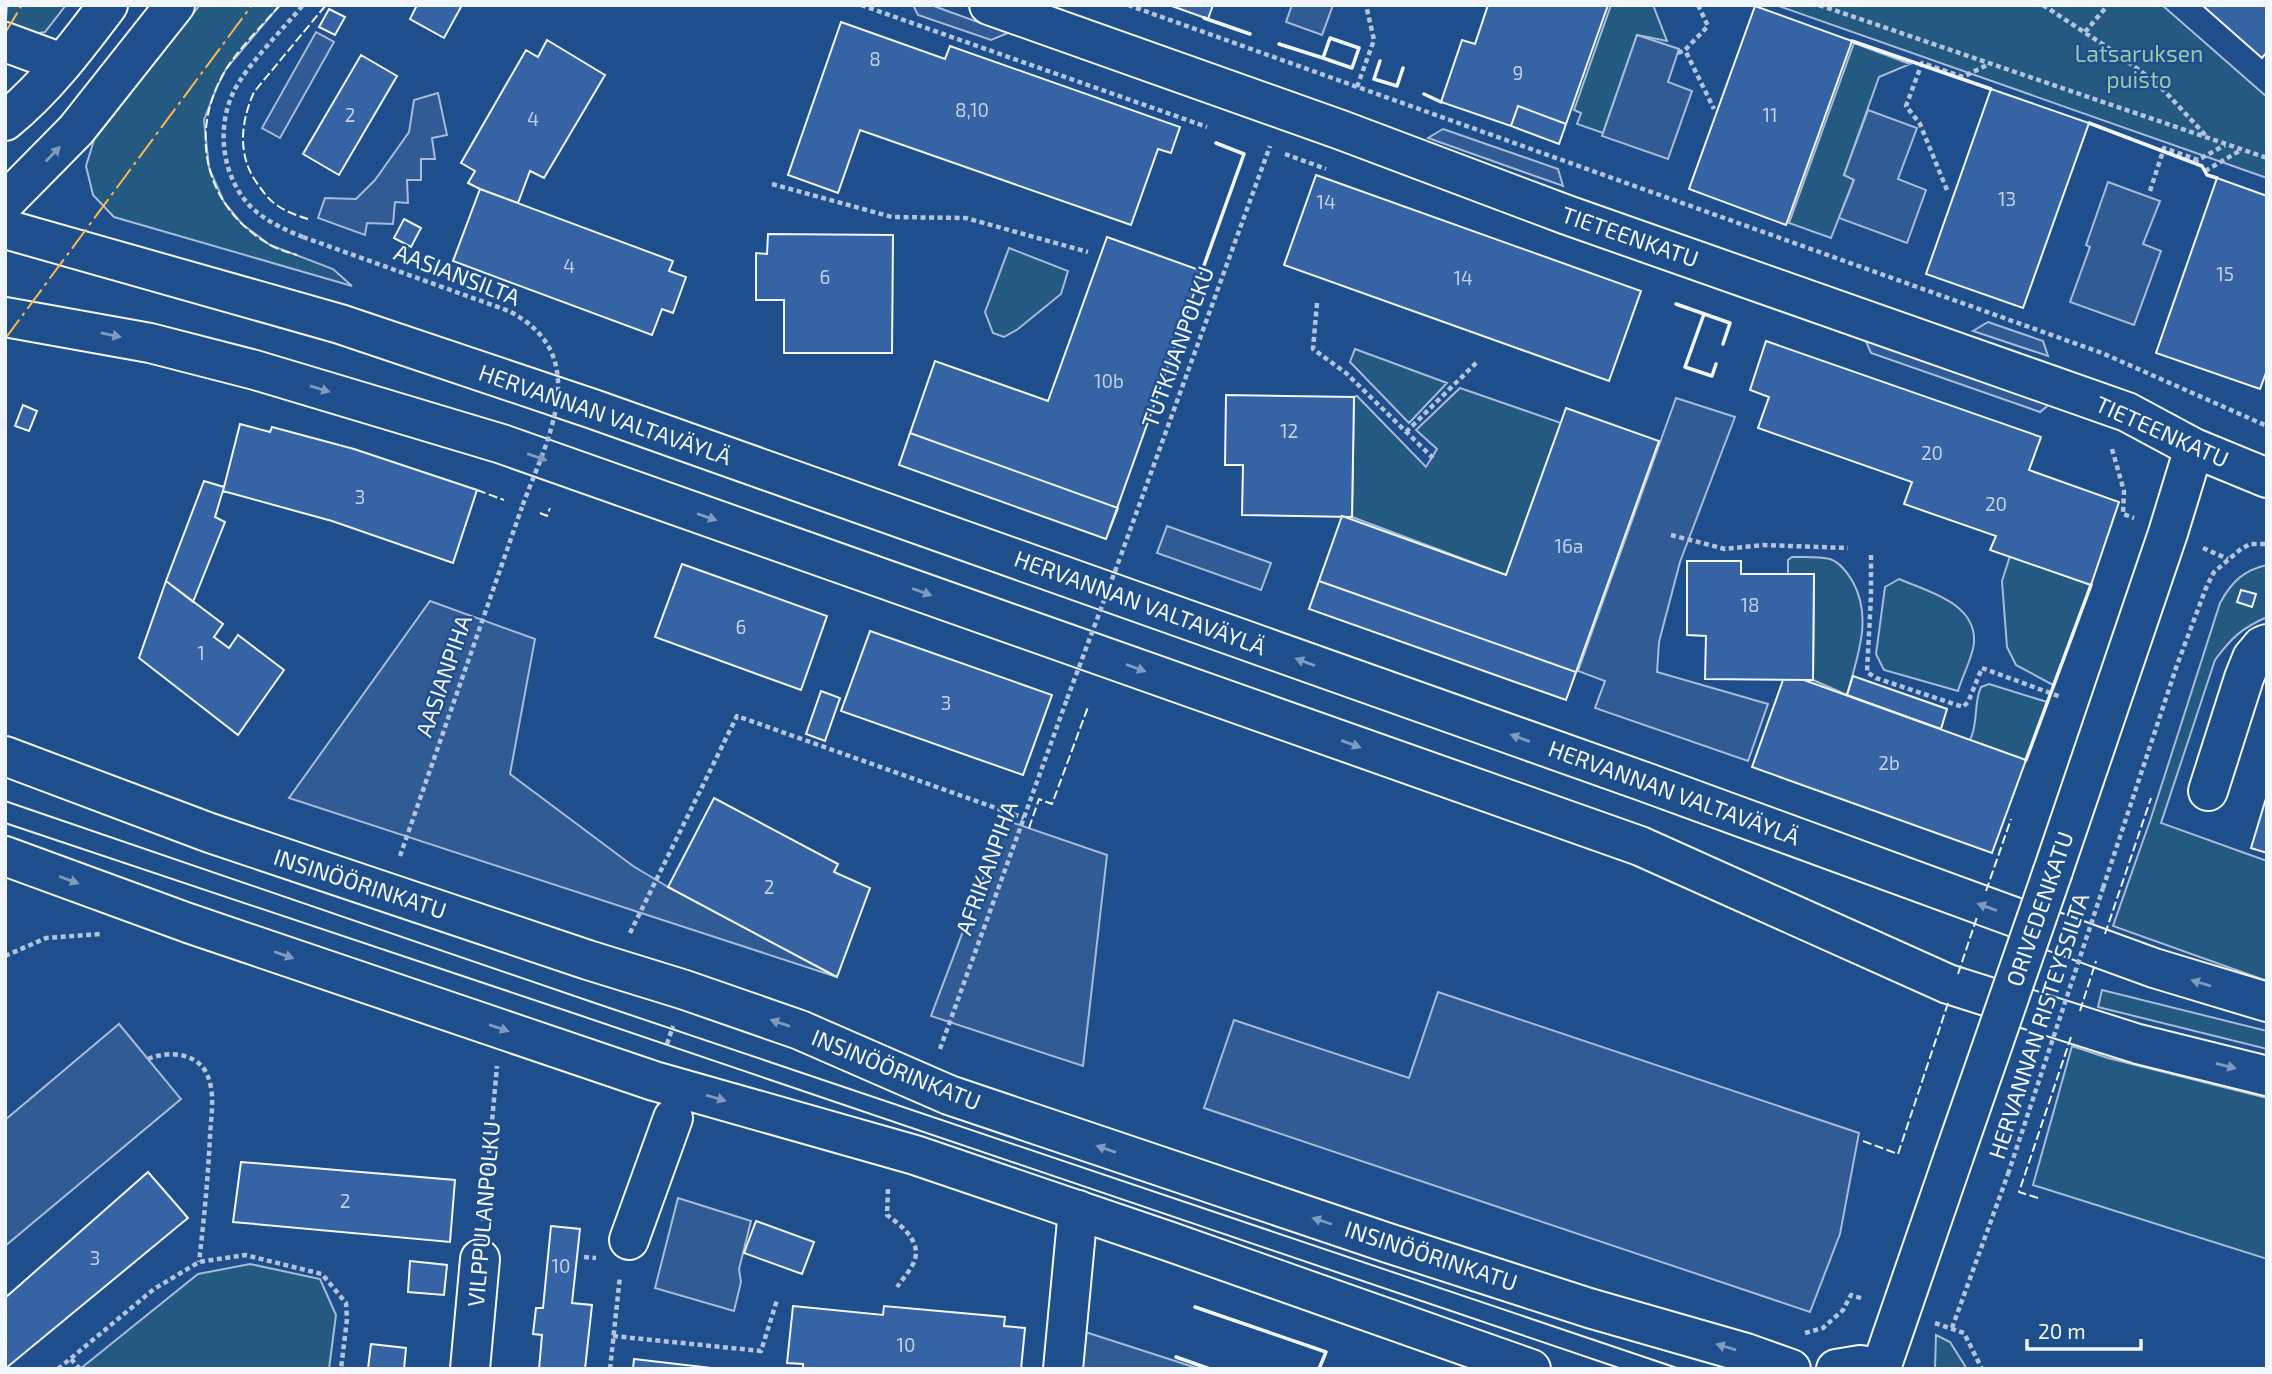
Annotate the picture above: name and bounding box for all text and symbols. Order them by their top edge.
park label: Latsaruksen puisto [2075,39,2203,93]
house number: 8 [869,47,881,70]
house number: 9 [1513,61,1523,84]
house number: 8,10 [955,98,989,121]
house number: 2 [345,103,355,126]
house number: 11 [1762,103,1778,126]
house number: 4 [527,107,539,130]
one-way arrow [45,146,61,163]
house number: 13 [1998,187,2016,210]
house number: 14 [1316,190,1336,213]
street label: TIETEENKATU [1558,200,1702,273]
street label: AASIANSILTA [390,237,525,311]
house number: 4 [563,254,575,277]
street label: TUTKIJANPOLKU [1135,262,1219,431]
house number: 15 [2216,262,2234,285]
house number: 6 [820,265,830,288]
house number: 14 [1453,266,1473,289]
one-way arrow [100,330,122,341]
street label: HERVANNAN VALTAVÄYLÄ [475,358,736,471]
house number: 10b [1094,369,1124,392]
one-way arrow [310,385,331,395]
street label: TIETEENKATU [2091,389,2233,473]
house number: 12 [1280,419,1298,442]
house number: 20 [1921,441,1943,464]
one-way arrow [527,452,548,463]
house number: 3 [355,485,365,508]
house number: 20 [1985,492,2007,515]
one-way arrow [697,511,718,522]
house number: 16a [1555,534,1583,557]
street label: HERVANNAN VALTAVÄYLÄ [1011,544,1270,661]
one-way arrow [911,587,932,598]
house number: 18 [1740,593,1760,616]
street label: AASIANPIHA [409,610,477,740]
house number: 6 [736,615,746,638]
house number: 1 [197,641,205,664]
one-way arrow [1295,656,1316,667]
one-way arrow [1126,663,1147,674]
house number: 3 [941,691,951,714]
one-way arrow [1509,732,1530,743]
street label: HERVANNAN VALTAVÄYLÄ [1545,734,1804,851]
one-way arrow [1340,739,1361,750]
house number: 2b [1878,751,1900,774]
street label: AFRIKANPIHA [949,796,1023,938]
street label: ORIVEDENKATU [1999,827,2079,990]
street label: INSINÖÖRINKATU [270,842,450,924]
one-way arrow [59,874,80,885]
house number: 2 [764,875,774,898]
street label: HERVANNAN RISTEYSSILTA [1982,889,2095,1162]
one-way arrow [1976,902,1997,913]
one-way arrow [274,950,295,961]
one-way arrow [2191,977,2212,987]
one-way arrow [769,1017,790,1028]
street label: INSINÖÖRINKATU [808,1022,985,1116]
one-way arrow [489,1023,510,1034]
one-way arrow [2215,1061,2237,1072]
one-way arrow [706,1094,727,1104]
street label: VILPPULANPOLKU [461,1120,505,1308]
one-way arrow [1096,1143,1117,1154]
house number: 2 [340,1189,350,1212]
street label: INSINÖÖRINKATU [1341,1214,1521,1296]
one-way arrow [1312,1215,1333,1226]
house number: 3 [90,1246,100,1269]
house number: 10 [551,1254,571,1277]
scale bar [2027,1308,2141,1352]
text: 20 m [2038,1318,2086,1343]
house number: 10 [896,1333,916,1356]
one-way arrow [1715,1342,1736,1352]

